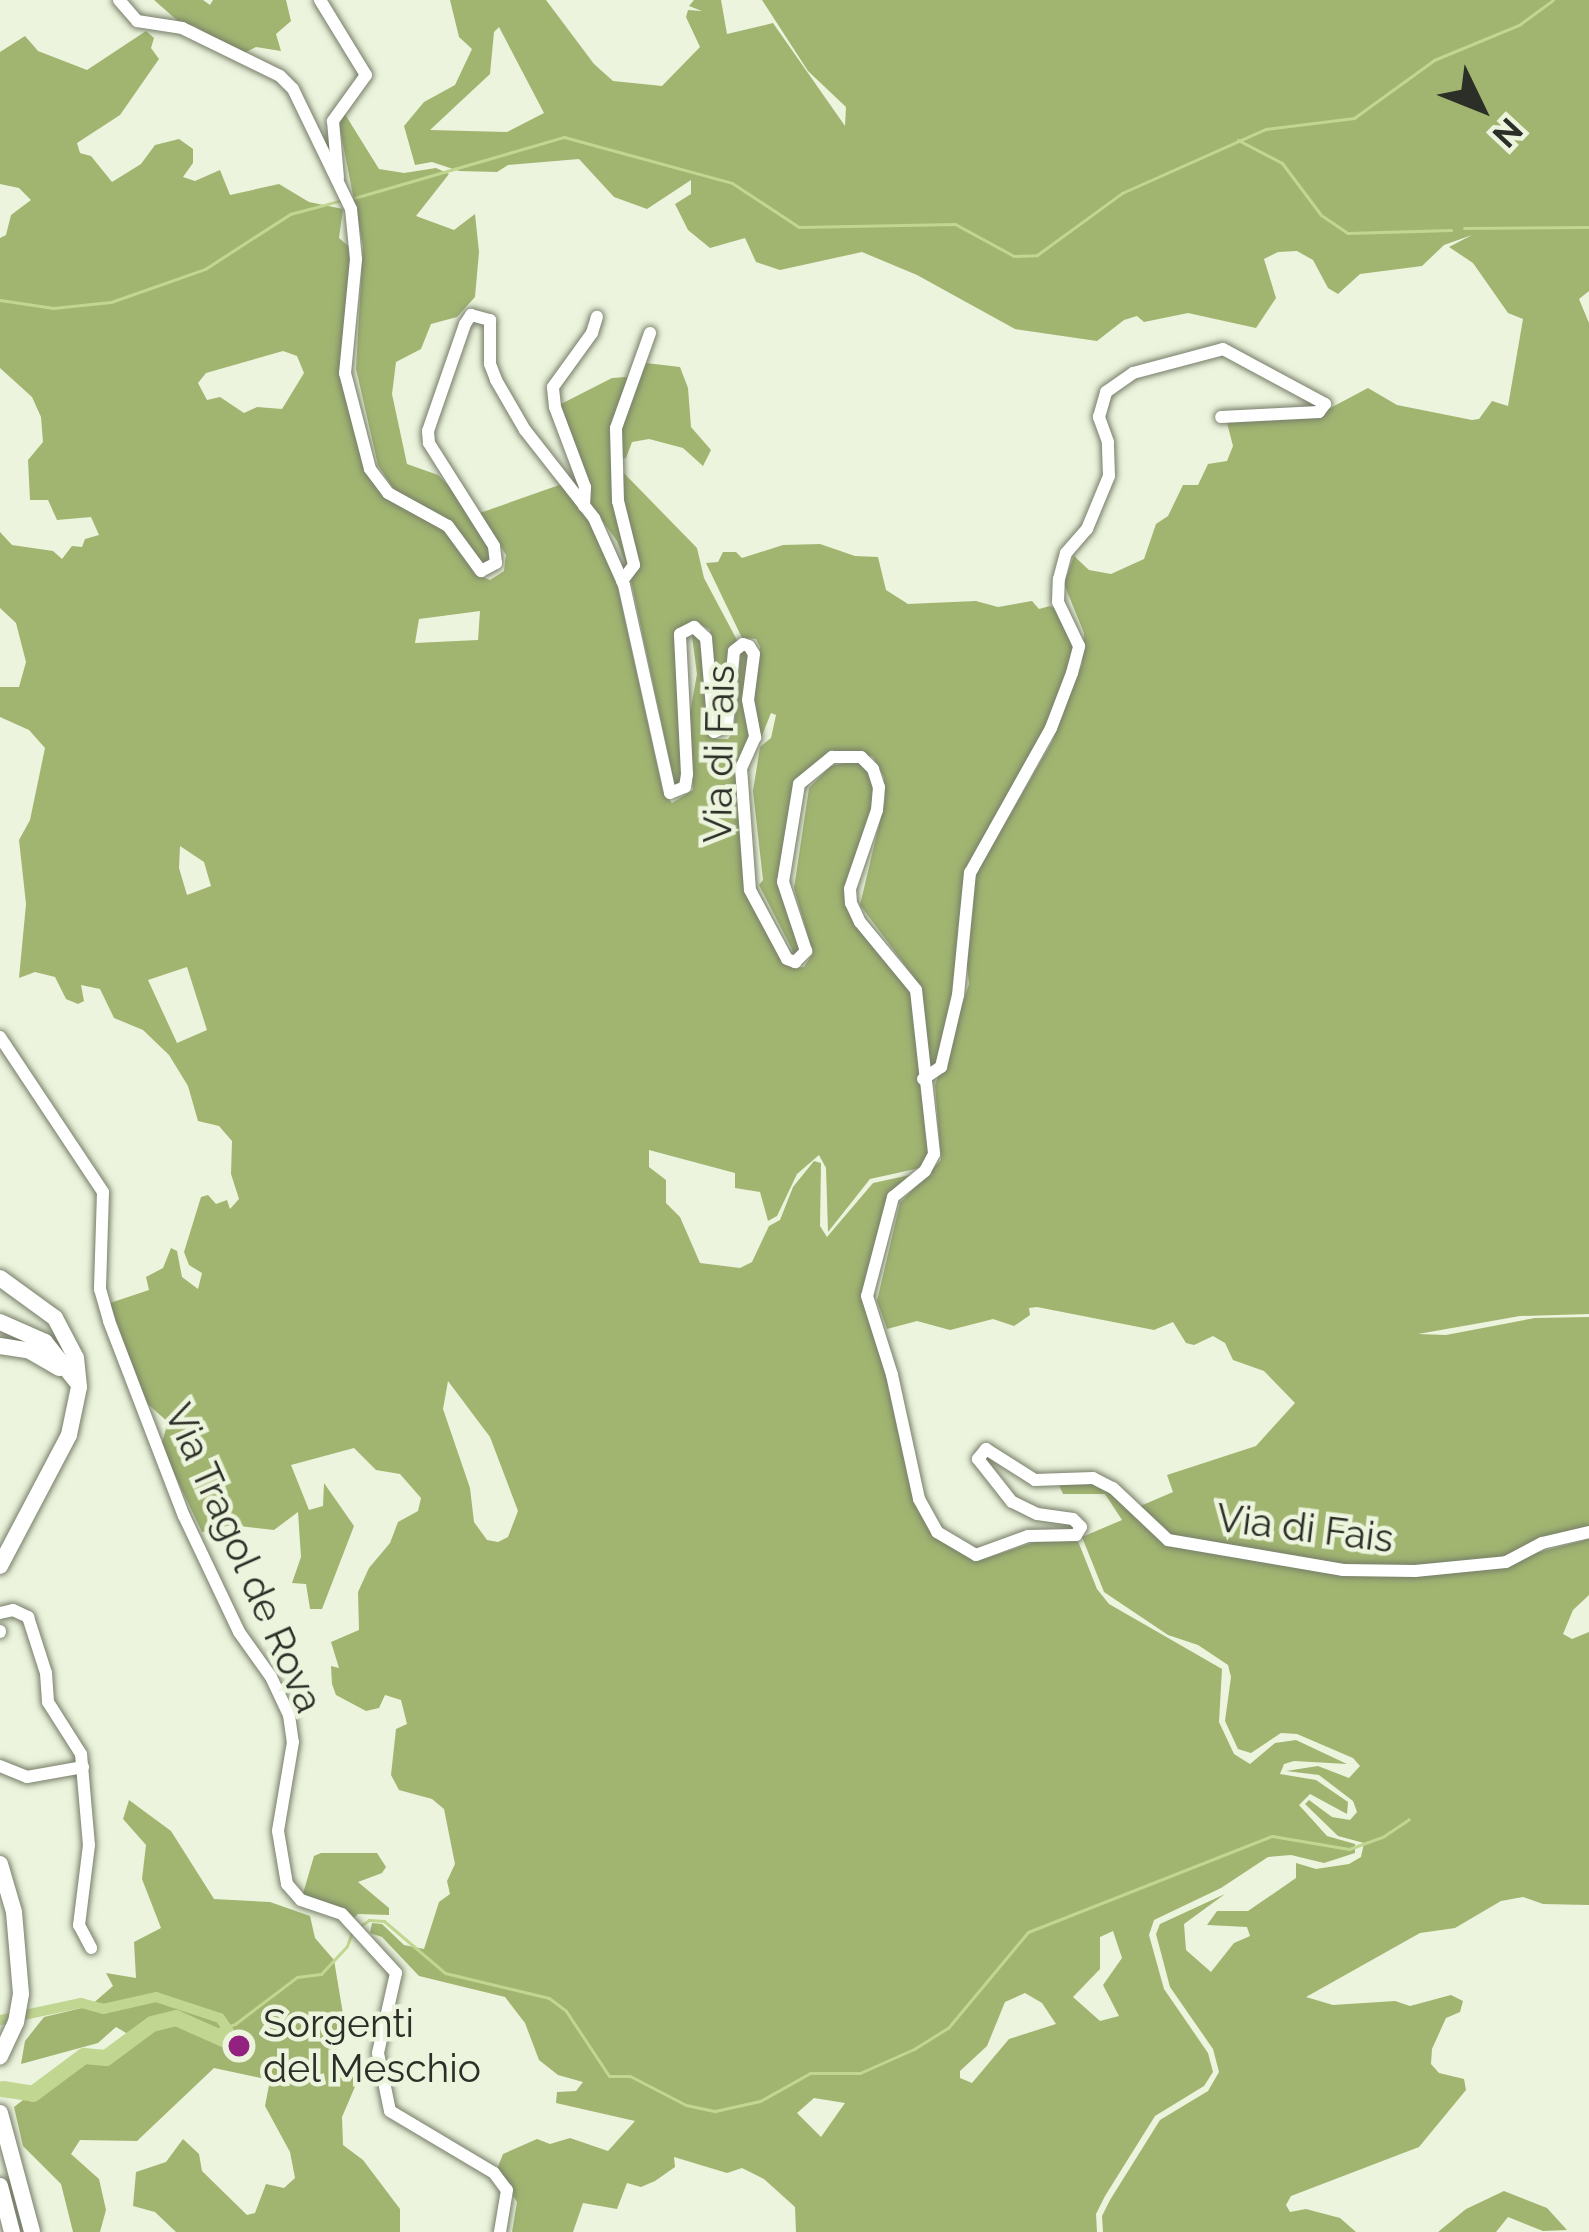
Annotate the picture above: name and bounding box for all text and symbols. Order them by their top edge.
north arrow [1421,48,1541,168]
text: N [1485,110,1531,155]
street label: Via di Fais [694,665,744,843]
street label: Via Tragol de Rova [154,1395,334,1721]
street label: Via di Fais [1214,1494,1396,1562]
place label: Sorgenti del Meschio [263,2001,482,2092]
marker: Sorgenti del Meschio [226,2033,252,2059]

